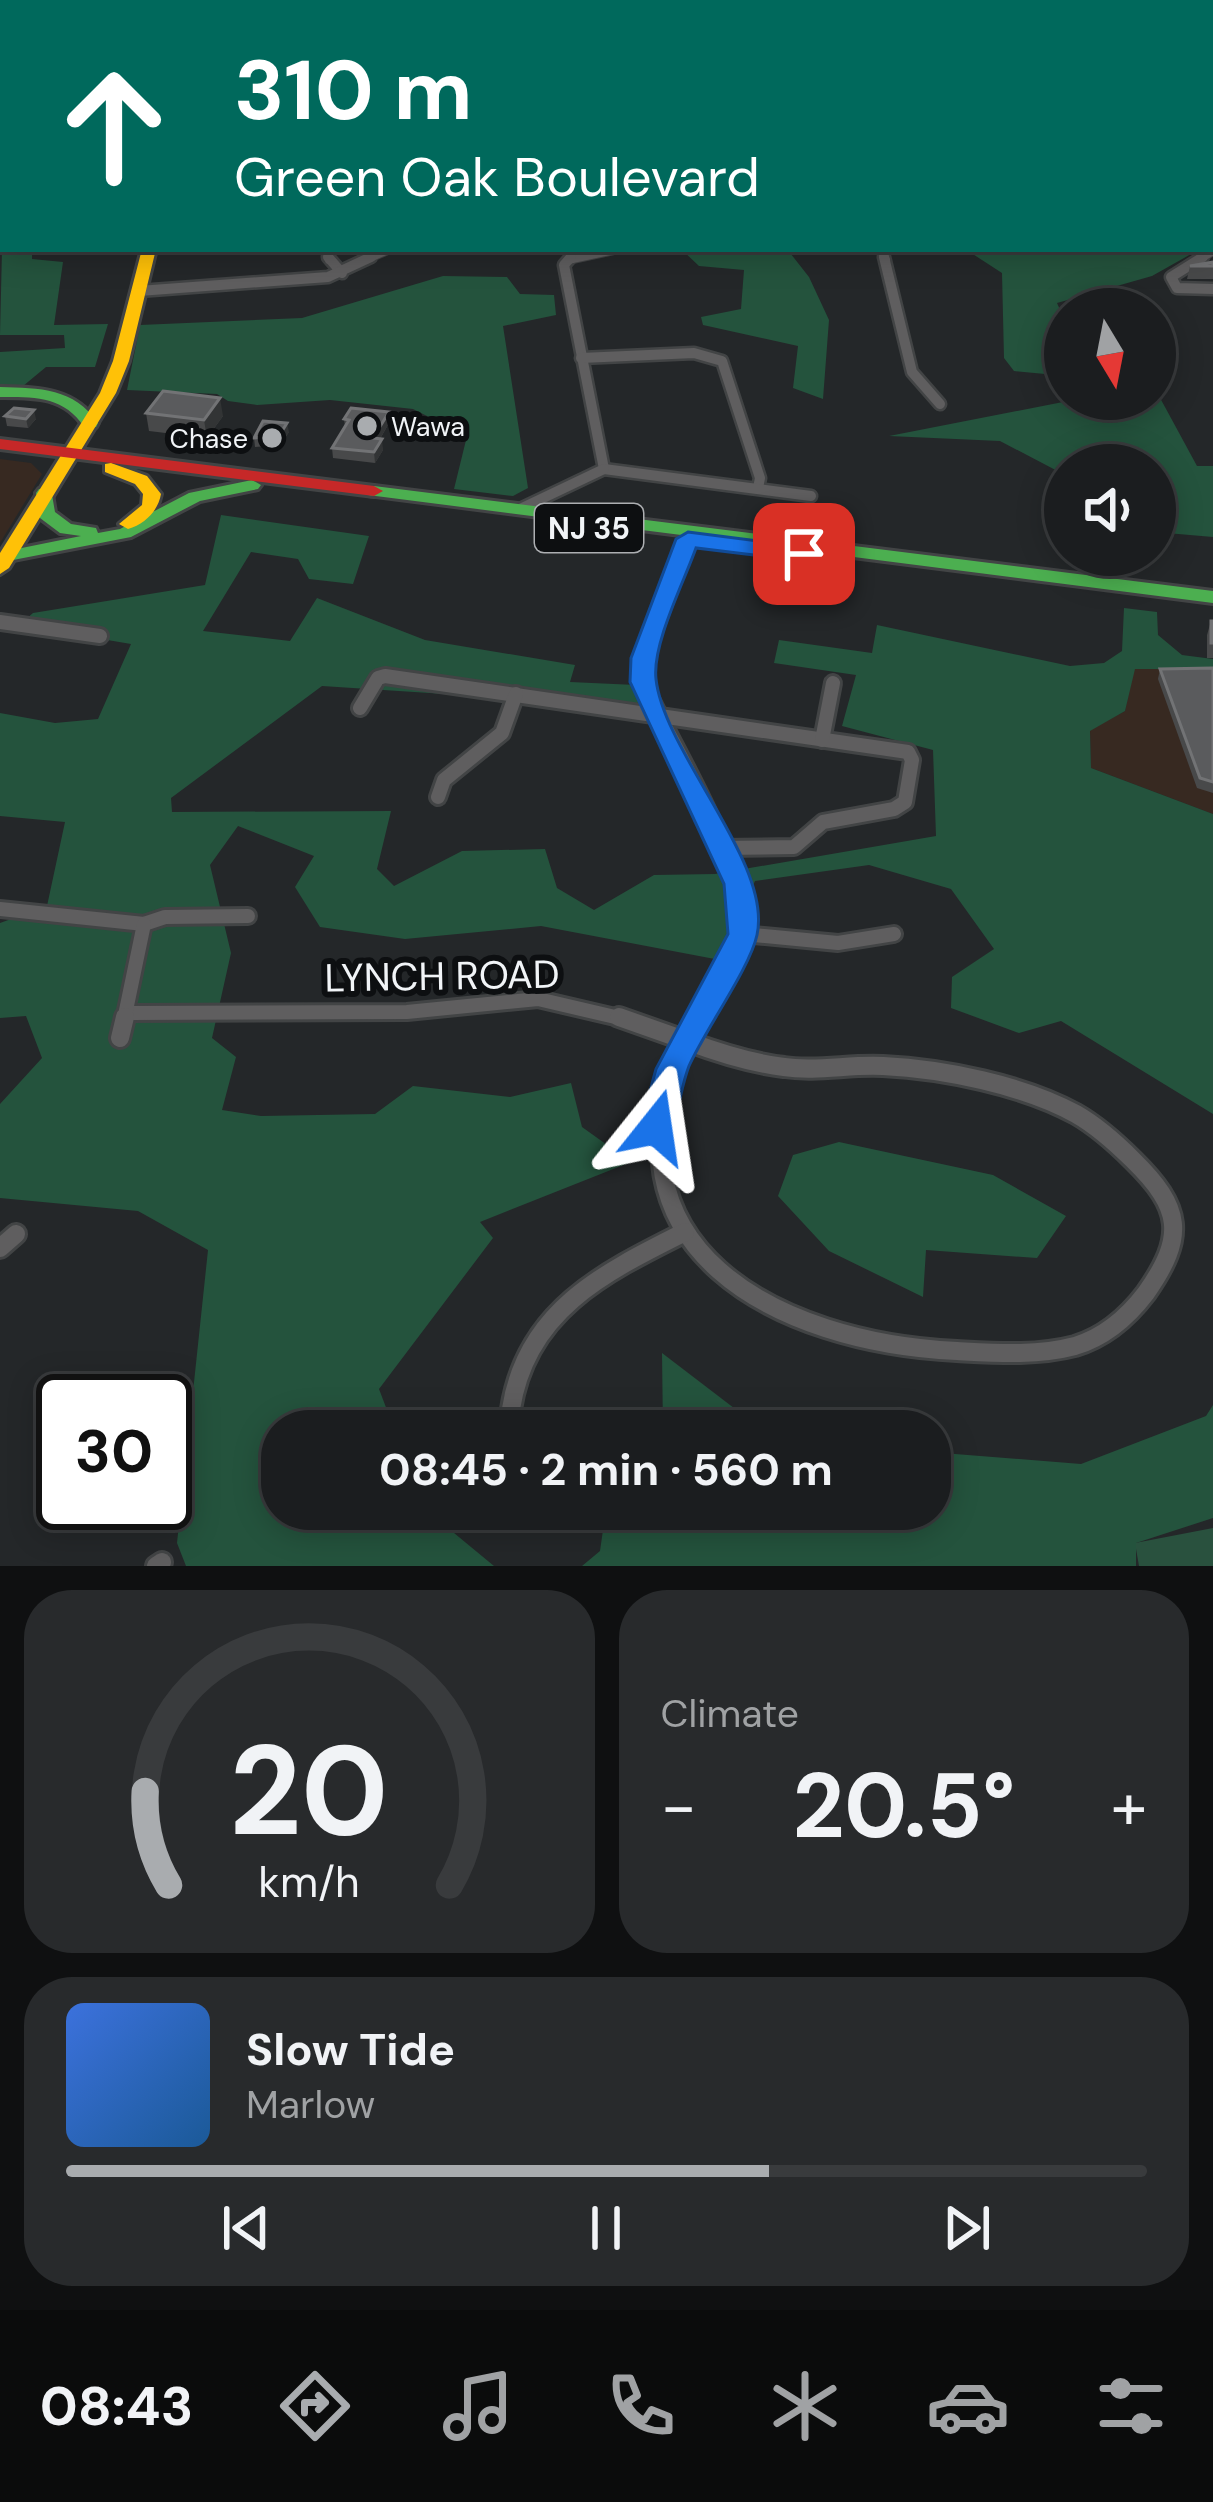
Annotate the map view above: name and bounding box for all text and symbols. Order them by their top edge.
text: 310 m [234,36,473,145]
icon: ahead [36,48,192,204]
text: Green Oak Boulevard [234,142,760,213]
north arrow [1044,288,1176,420]
map controls [1044,288,1176,576]
place label: Wawa [391,409,465,444]
marker: Wawa [354,413,380,439]
place label: Chase [170,421,248,456]
marker: Chase [259,425,285,451]
button: sound [1044,444,1176,576]
pin [753,503,855,605]
road number: NJ 35 [535,504,643,552]
icon: arrive [771,521,837,587]
street label: LYNCH ROAD [324,948,560,1004]
position arrow [593,1064,719,1190]
speed limit sign: 30 [36,1374,192,1530]
text: 08:45 · 2 min · 560 m [379,1440,833,1499]
text: Climate [661,1688,799,1739]
text: 20 [230,1710,389,1873]
text: 20.5° [792,1748,1015,1865]
text: − [661,1764,697,1849]
text: + [1111,1764,1147,1849]
text: km/h [259,1853,360,1909]
text: Slow Tide [246,2020,455,2079]
text: Marlow [246,2079,375,2130]
icon: previous [213,2195,279,2261]
icon: pause [573,2195,639,2261]
icon: next [934,2195,1000,2261]
icon: directions [273,2364,357,2448]
icon: music [436,2364,520,2448]
icon: phone [599,2364,683,2448]
icon: climate [763,2364,847,2448]
icon: car [926,2364,1010,2448]
icon: filters [1089,2364,1173,2448]
text: 08:43 [40,2371,193,2442]

